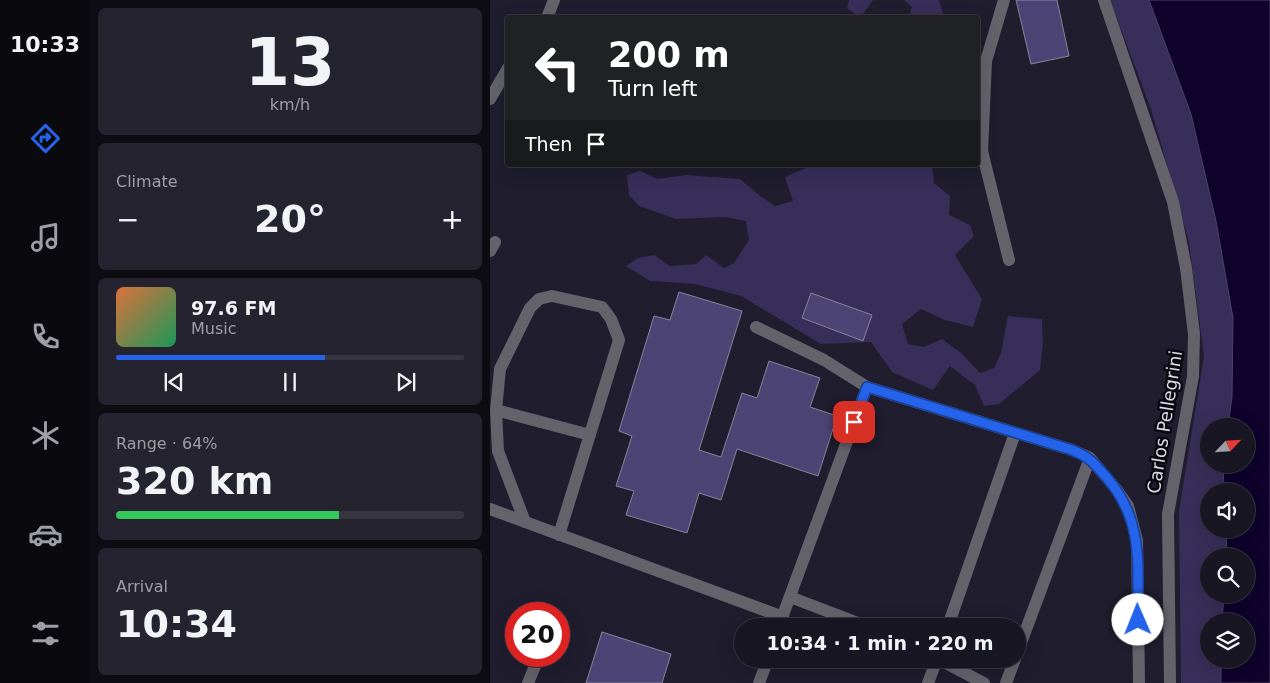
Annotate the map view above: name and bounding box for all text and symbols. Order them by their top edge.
text: 13 [245,25,335,100]
text: 10:33 [10,32,80,57]
icon: left [525,35,590,100]
text: 200 m [608,35,730,75]
text: Turn left [608,76,697,101]
text: km/h [270,95,310,114]
icon: directions [28,121,63,156]
icon: arrive [582,130,610,158]
text: Then [525,133,572,155]
text: Climate [116,172,178,191]
text: 20° [254,197,326,241]
text: − [116,203,139,236]
text: + [441,203,464,236]
icon: music [28,220,63,255]
text: 97.6 FM [191,297,276,319]
icon: phone [28,319,63,354]
text: Music [191,319,237,338]
street label: Carlos Pellegrini [1143,349,1186,495]
icon: previous [160,368,188,396]
icon: pause [276,368,304,396]
icon: next [392,368,420,396]
pin [833,401,875,443]
icon: arrive [840,408,868,436]
icon: climate [28,418,63,453]
north arrow [1200,418,1255,472]
map controls [1200,418,1255,668]
text: Range · 64% [116,434,218,453]
text: 320 km [116,459,273,503]
button: sound [1200,483,1255,538]
icon: car [28,517,63,552]
button: search [1200,548,1255,603]
text: Arrival [116,577,168,596]
position arrow [1111,593,1163,645]
text: 10:34 [116,602,237,646]
speed limit sign: 20 [505,602,570,667]
button: layers [1200,613,1255,668]
icon: filters [28,616,63,651]
text: 10:34 · 1 min · 220 m [766,632,994,654]

